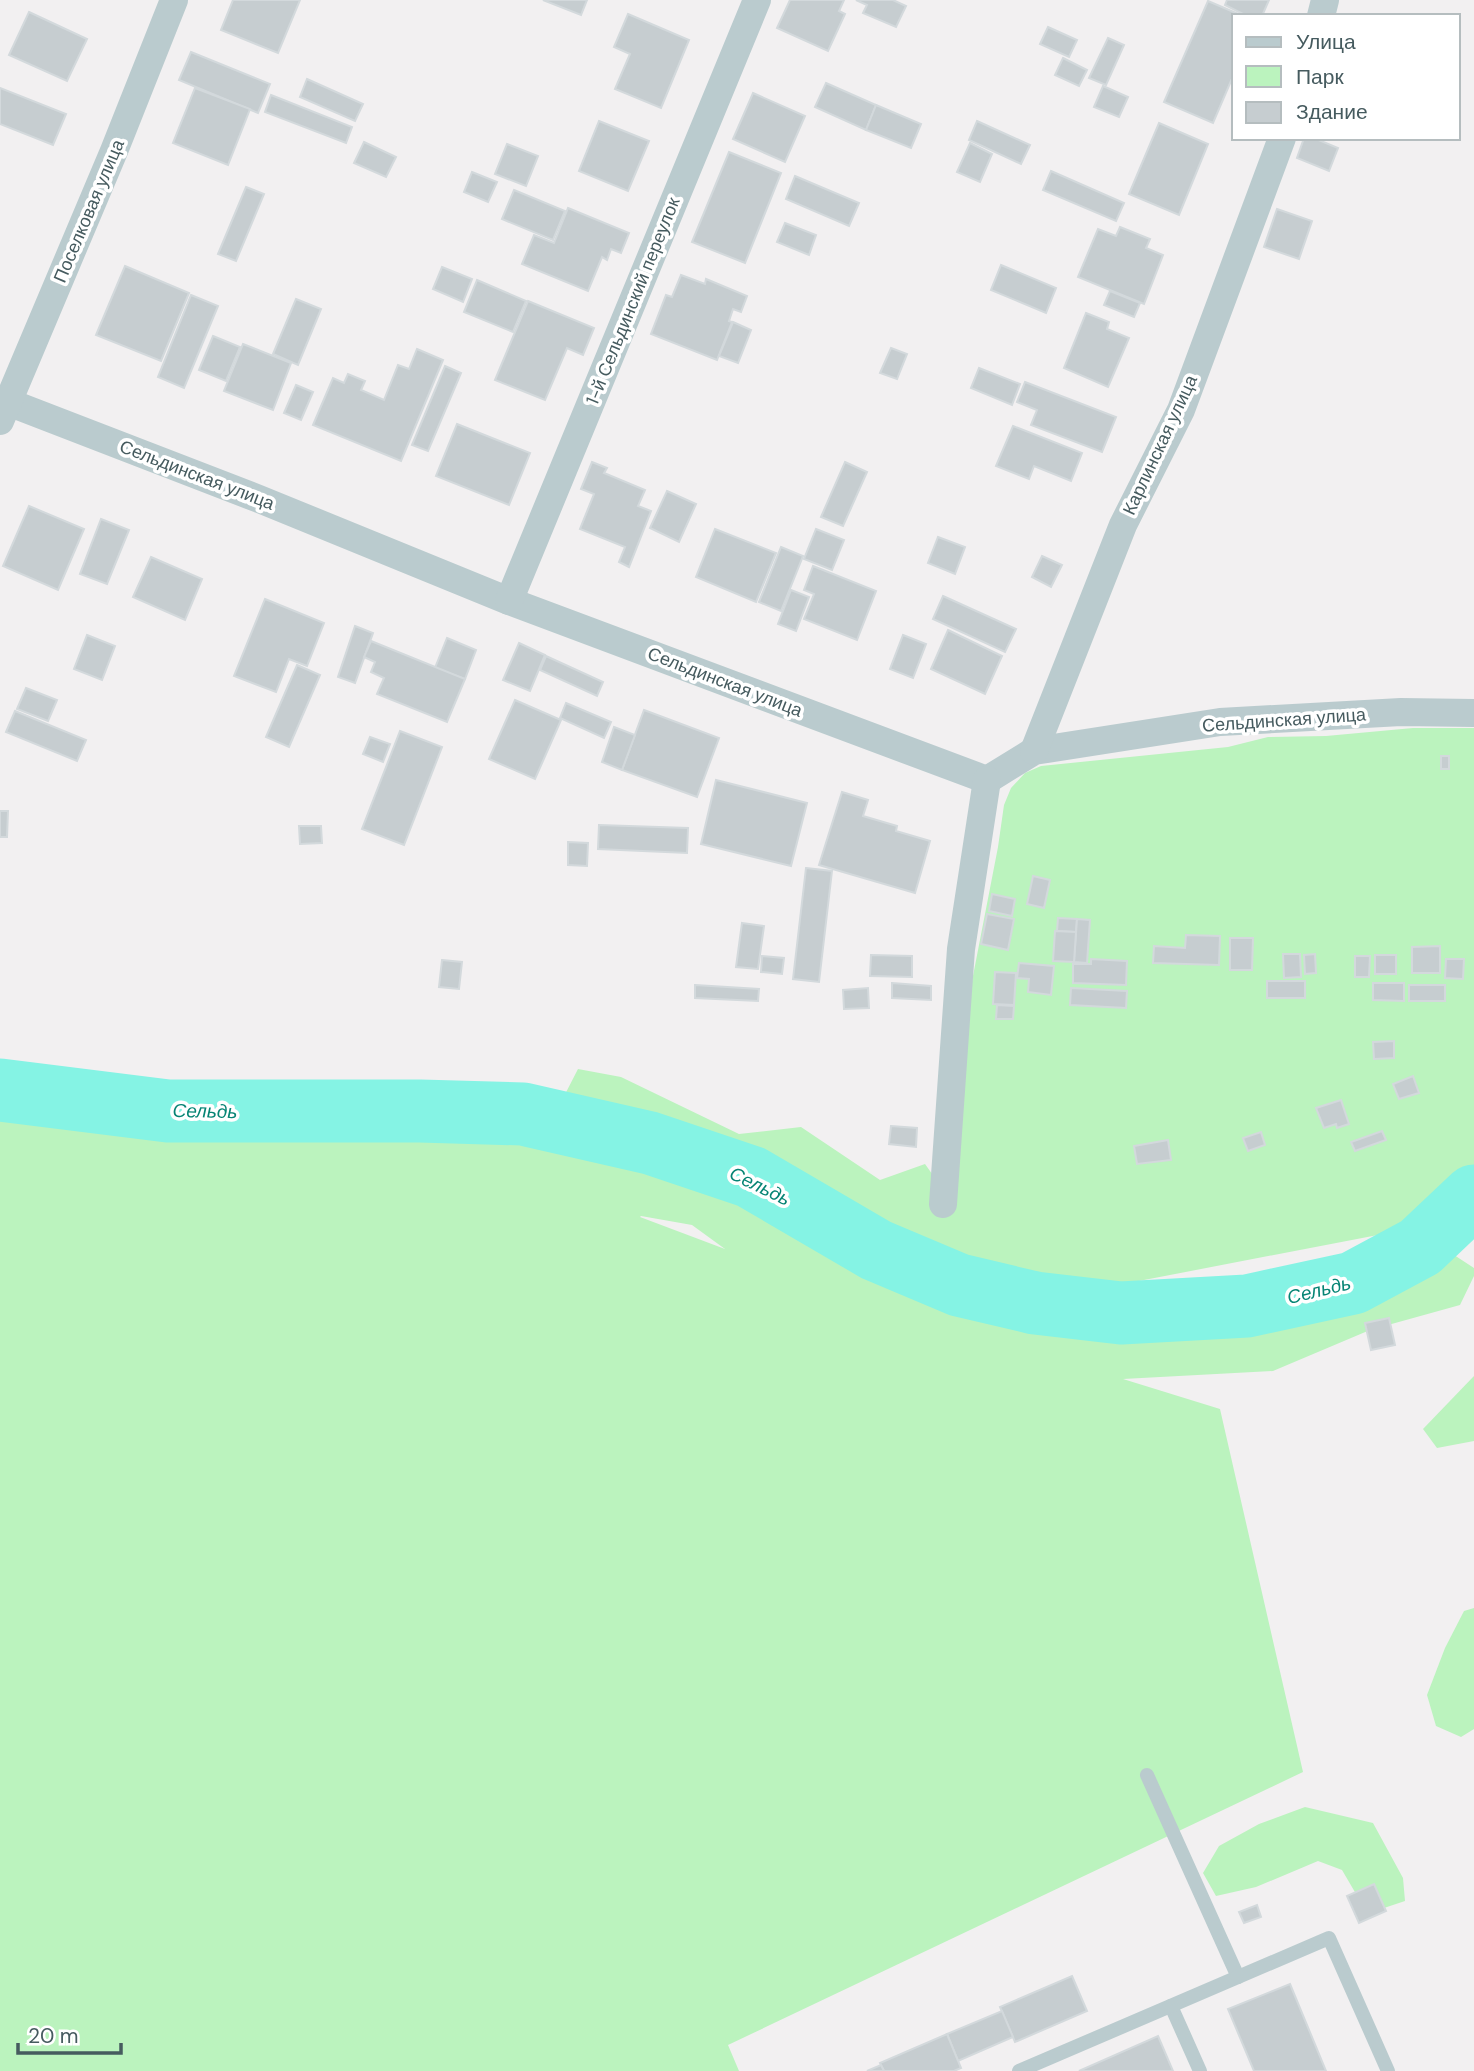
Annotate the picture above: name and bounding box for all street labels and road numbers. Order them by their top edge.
street label: Поселковая улица [48,135,130,286]
street label: 1-й Сельдинский переулок [580,194,686,408]
street label: Карлинская улица [1117,370,1203,519]
street label: Сельдинская улица [116,434,279,516]
street label: Сельдинская улица [644,641,807,723]
street label: Сельдинская улица [1201,702,1368,738]

